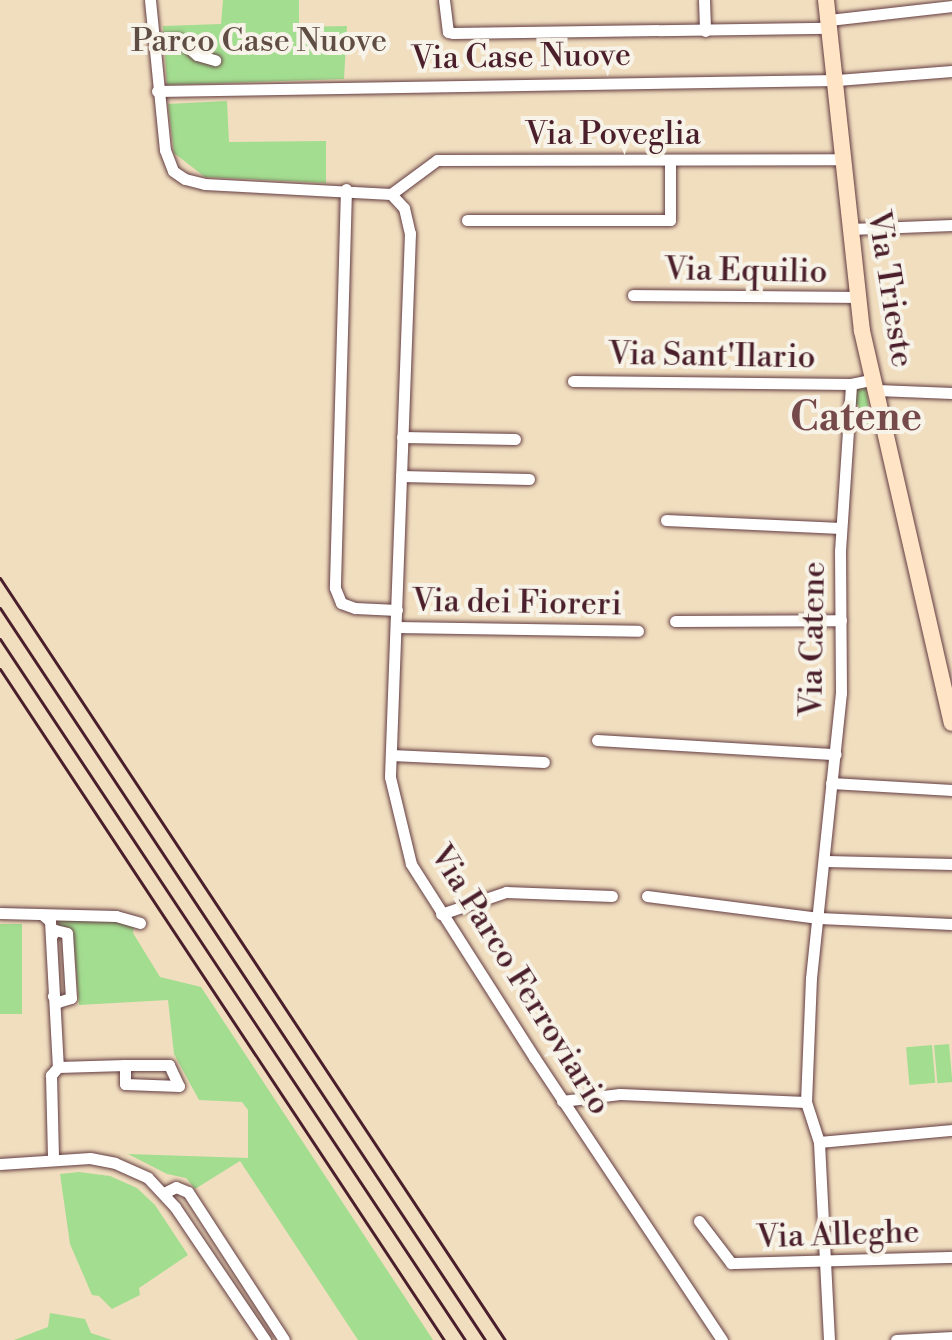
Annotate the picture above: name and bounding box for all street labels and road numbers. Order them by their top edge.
street label: Via Case Nuove [411,36,631,78]
street label: Via Poveglia [525,115,701,153]
street label: Via Trieste [859,208,921,370]
street label: Via Equilio [664,250,828,292]
street label: Via Sant'Ilario [608,335,816,377]
street label: Via Catene [792,561,834,717]
street label: Via dei Fioreri [412,582,622,624]
street label: Via Parco Ferroviario [421,838,619,1122]
street label: Via Alleghe [756,1213,920,1257]

